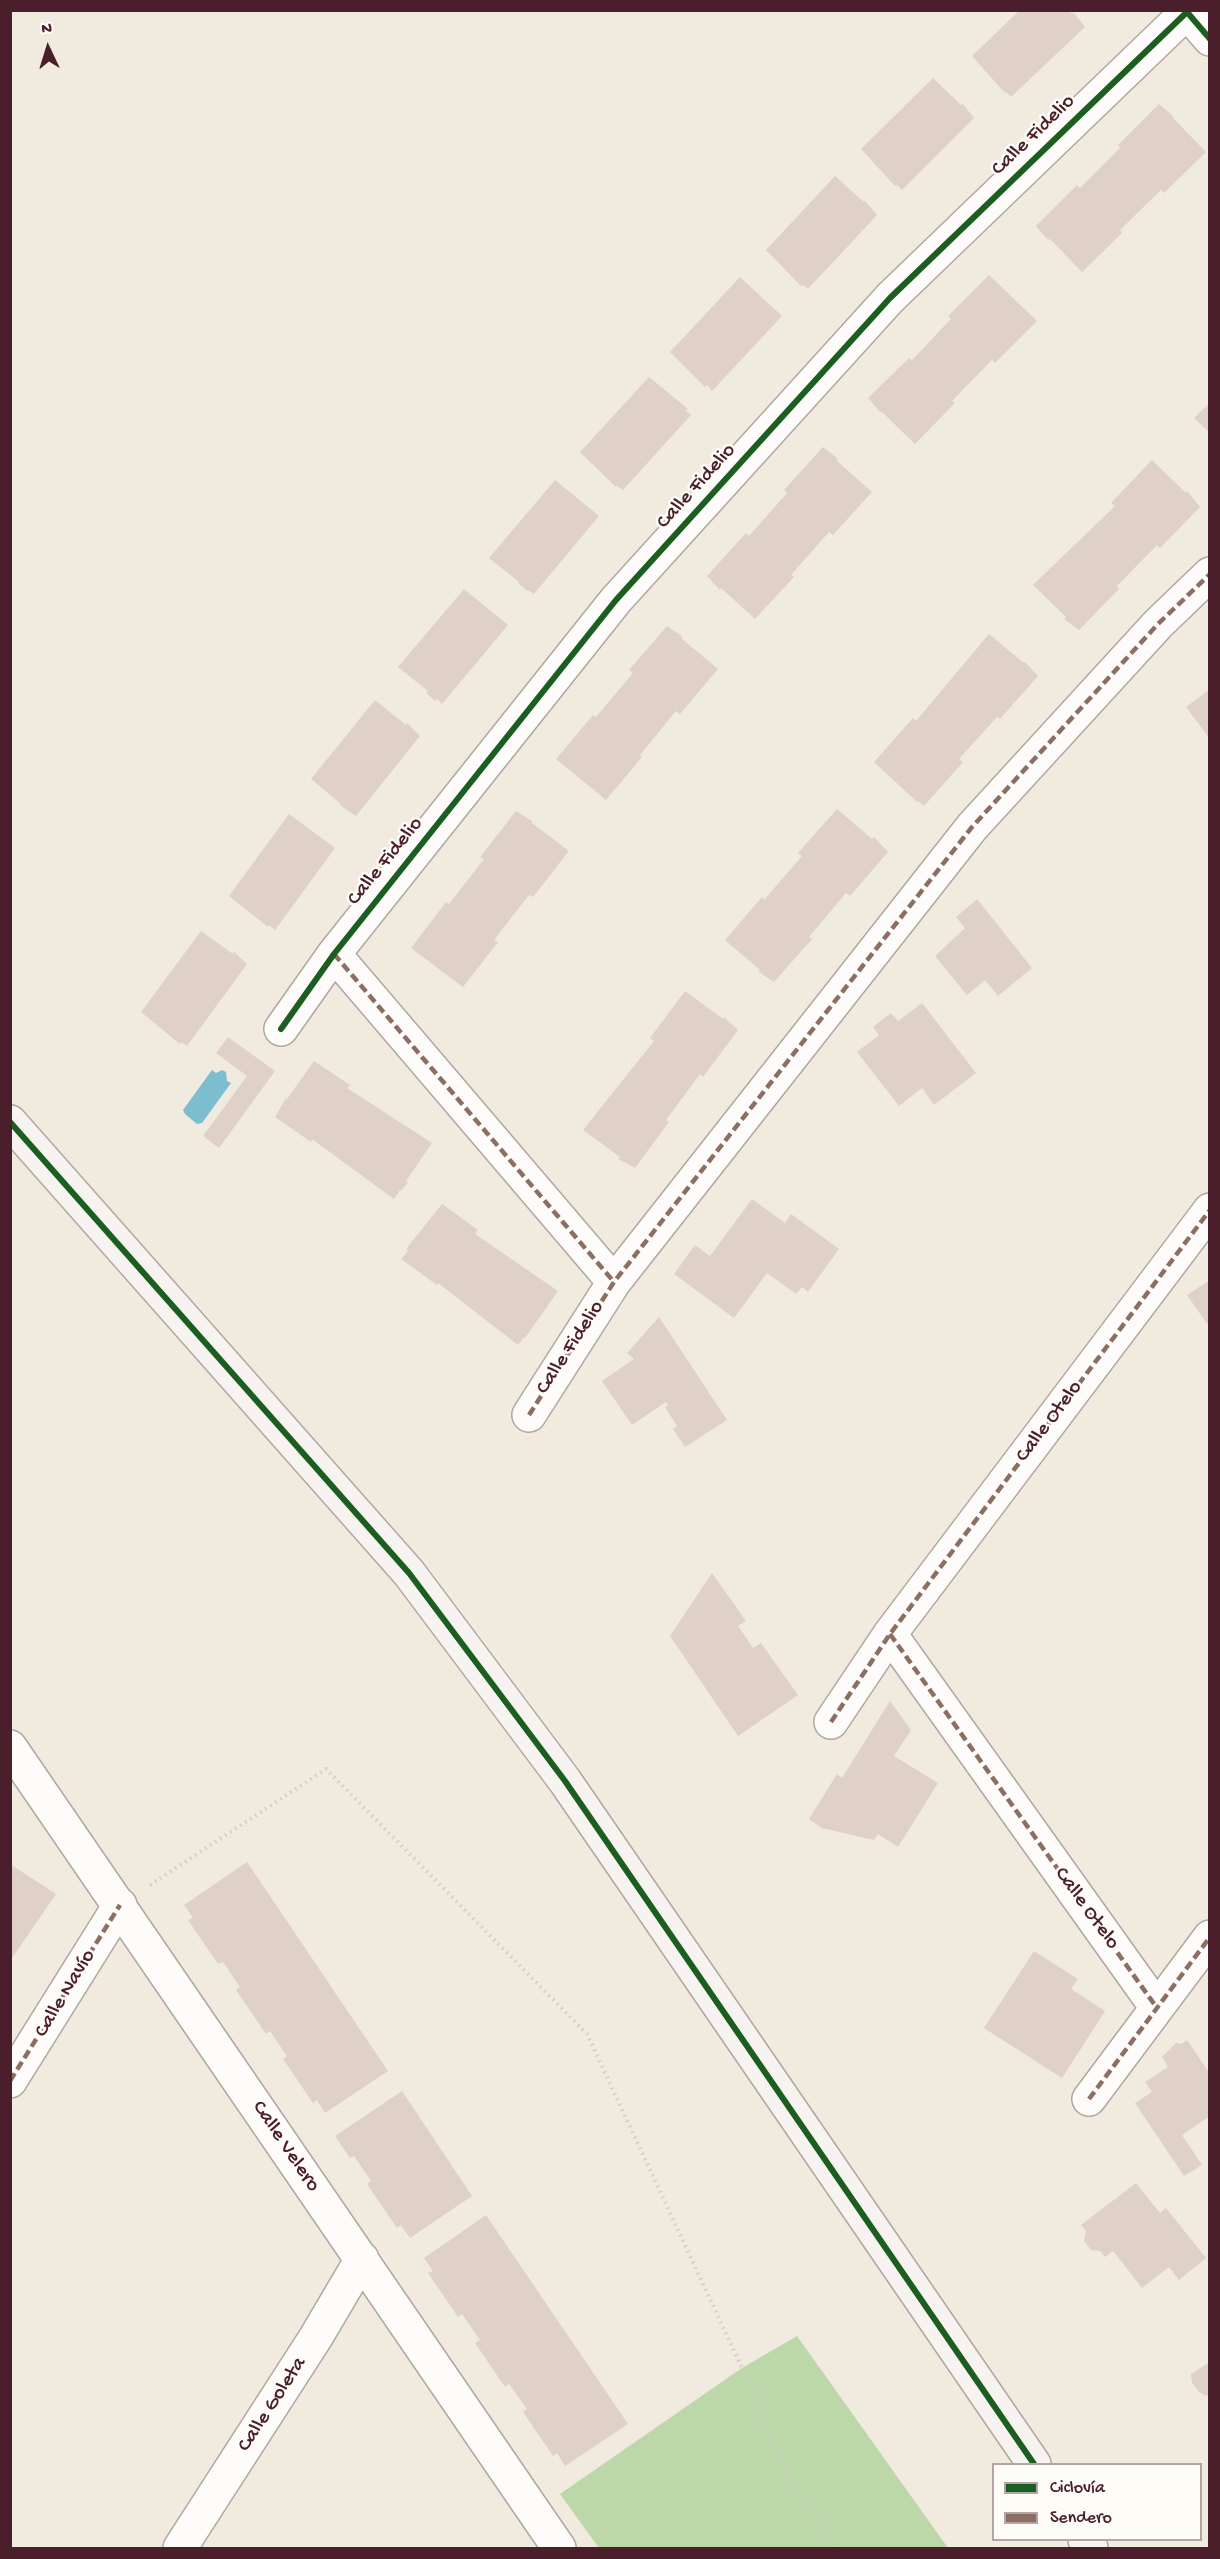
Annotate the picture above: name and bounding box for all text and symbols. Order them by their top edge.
north arrow [18,18,78,78]
text: N [41,20,53,39]
street label: Calle Fidelio [987,90,1081,182]
street label: Calle Fidelio [652,439,742,535]
street label: Calle Fidelio [343,813,429,911]
street label: Calle Fidelio [531,1296,611,1400]
street label: Calle Otelo [1011,1376,1089,1468]
street label: Calle Otelo [1048,1863,1124,1955]
street label: Calle Navío [30,1945,102,2043]
street label: Calle Velero [245,2097,325,2197]
street label: Calle Goleta [233,2353,313,2457]
legend [992,2463,1202,2541]
text: Ciclovía [1050,2478,1105,2499]
text: Sendero [1050,2508,1112,2529]

